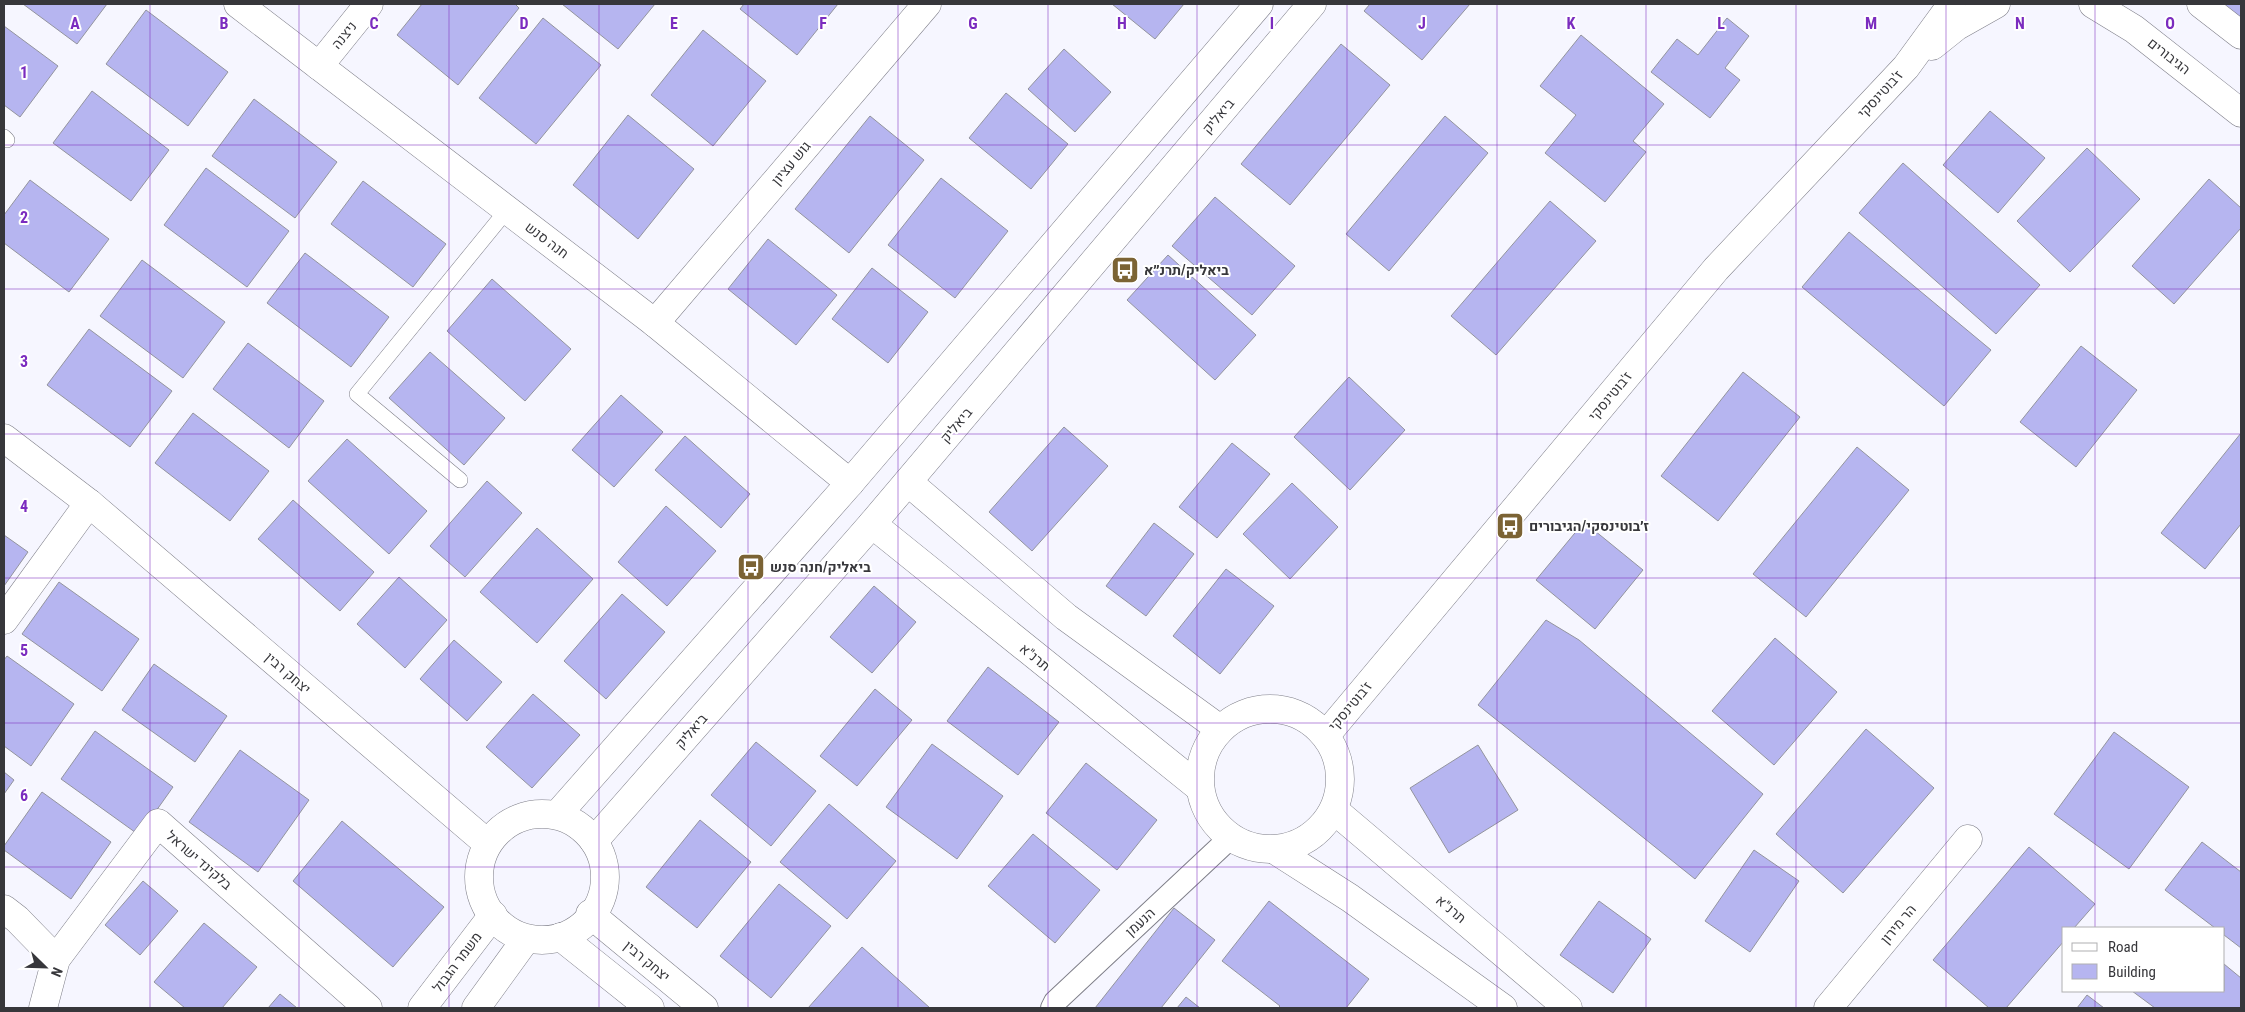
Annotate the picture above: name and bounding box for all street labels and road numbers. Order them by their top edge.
street label: ניצנה [328,18,360,52]
street label: הגיבורים [2145,34,2193,78]
street label: ז'בוטינסקי [1854,67,1906,121]
street label: ביאליק [1199,95,1238,137]
street label: גוש עציון [768,138,814,188]
street label: חנה סנש [522,219,572,261]
street label: ז'בוטינסקי [1585,368,1635,424]
street label: ביאליק [937,404,976,446]
street label: תרנ"א [1017,640,1053,674]
street label: יצחק רבין [262,649,314,697]
street label: ז'בוטינסקי [1325,678,1375,734]
street label: ביאליק [672,710,711,752]
street label: בלקינד ישראל [163,827,235,893]
street label: תרנ"א [1433,892,1469,926]
street label: הר מירון [1877,901,1919,947]
street label: הנעמן [1122,904,1158,940]
street label: משמר הגבול [429,929,485,995]
street label: יצחק רבין [621,937,673,985]

